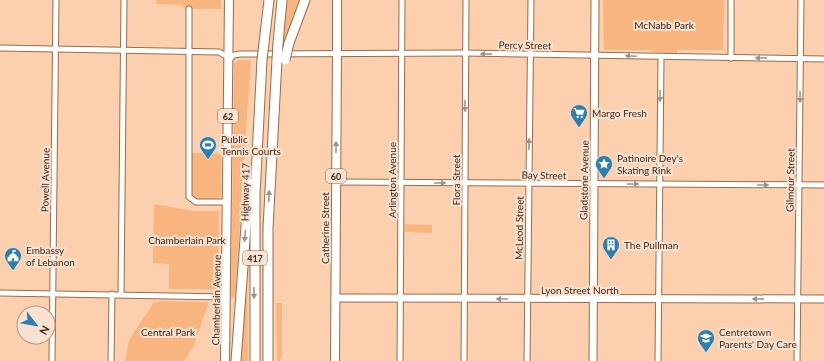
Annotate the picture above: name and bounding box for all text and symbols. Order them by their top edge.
park label: McNabb Park [634,19,695,31]
street label: Percy Street [498,39,552,51]
one-way arrow [479,51,492,57]
one-way arrow [625,53,637,60]
one-way arrow [754,55,767,61]
one-way arrow [657,90,663,103]
one-way arrow [797,91,803,104]
one-way arrow [462,100,468,113]
supermarket icon: Margo Fresh [569,103,589,128]
place label: Margo Fresh [592,107,647,119]
road number: 62 [218,109,238,123]
place label: Public Tennis Courts [221,133,281,157]
sports icon: Public Tennis Courts [198,135,218,160]
one-way arrow [526,137,532,150]
one-way arrow [333,140,339,153]
street label: Gladstone Avenue [577,140,591,220]
street label: Arlington Avenue [386,142,398,218]
street label: Powell Avenue [38,148,52,212]
street label: Gilmour Street [783,148,797,212]
place label: Patinoire Dey's Skating Rink [617,152,683,176]
street label: Flora Street [450,154,462,206]
place icon: Patinoire Dey's Skating Rink [594,154,614,179]
street label: Highway 417 [238,163,252,221]
road number: 60 [326,169,346,183]
street label: Bay Street [521,169,567,181]
one-way arrow [434,180,447,186]
one-way arrow [627,181,640,187]
one-way arrow [757,182,770,188]
one-way arrow [266,190,273,202]
street label: Catherine Street [319,192,331,264]
street label: McLeod Street [512,195,526,260]
one-way arrow [242,230,249,242]
park label: Chamberlain Park [148,234,227,246]
building icon: The Pullman [601,235,621,260]
place label: The Pullman [624,239,678,251]
place label: Embassy of Lebanon [26,244,75,268]
public building icon: Embassy of Lebanon [3,246,23,271]
road number: 417 [243,251,267,265]
street label: Chamberlain Avenue [209,255,223,345]
street label: Lyon Street North [541,284,619,296]
one-way arrow [251,287,257,300]
one-way arrow [495,296,508,302]
one-way arrow [751,296,764,302]
north arrow [16,305,56,345]
text: N [37,323,53,337]
park label: Central Park [141,326,196,338]
place label: Centretown Parents' Day Care [719,326,797,350]
school or university icon: Centretown Parents' Day Care [696,328,716,353]

